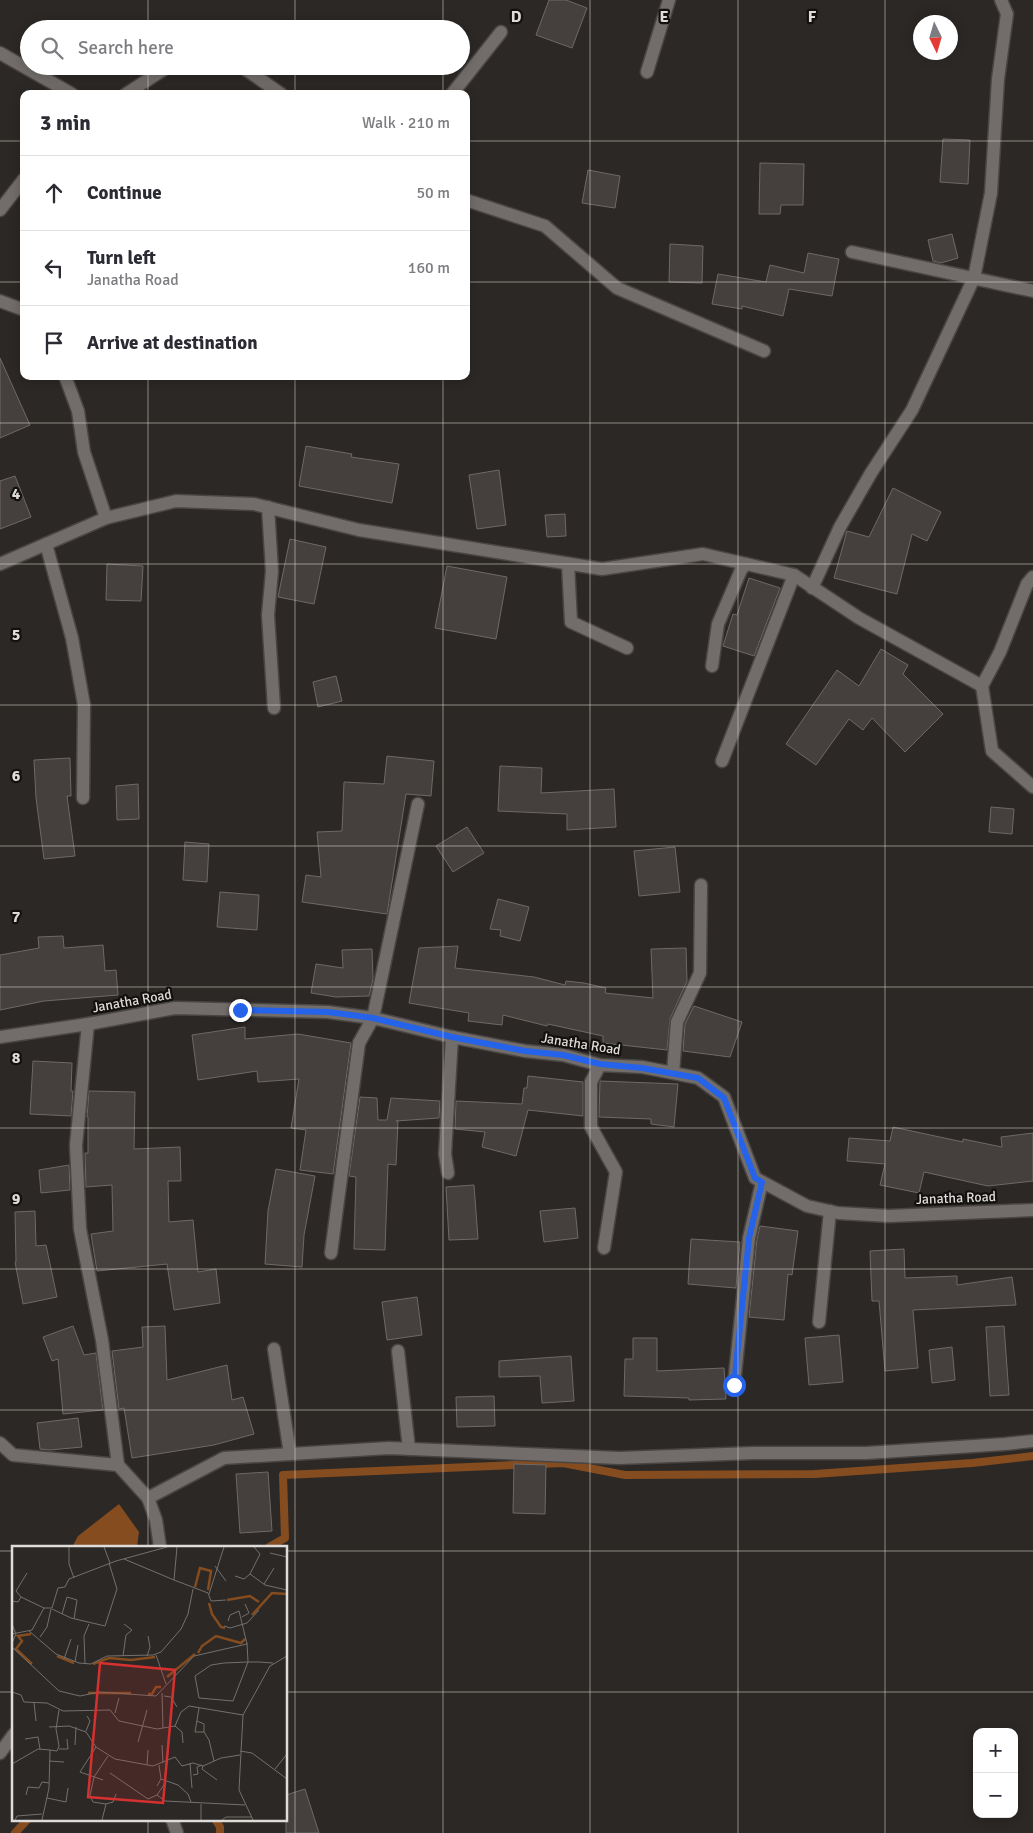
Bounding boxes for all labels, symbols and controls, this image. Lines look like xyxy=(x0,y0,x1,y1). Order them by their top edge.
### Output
text: D xyxy=(511,7,522,27)
text: E xyxy=(659,7,669,27)
text: F xyxy=(808,7,817,27)
north arrow xyxy=(913,15,958,60)
search box xyxy=(20,20,470,75)
icon: search xyxy=(38,34,66,62)
text: Search here xyxy=(78,36,174,60)
text: 3 min xyxy=(40,110,91,136)
text: Walk · 210 m xyxy=(362,113,450,133)
icon: ahead xyxy=(40,179,68,207)
text: Continue xyxy=(87,181,162,205)
text: 50 m xyxy=(416,183,450,203)
text: Turn left xyxy=(87,246,156,270)
icon: left xyxy=(40,254,68,282)
text: 160 m xyxy=(408,258,450,278)
text: Janatha Road xyxy=(87,270,179,290)
icon: arrive xyxy=(40,329,68,357)
text: Arrive at destination xyxy=(87,331,258,355)
text: 4 xyxy=(12,484,21,504)
text: 5 xyxy=(12,625,20,645)
text: 6 xyxy=(12,766,21,786)
text: 7 xyxy=(12,907,21,927)
street label: Janatha Road xyxy=(91,986,173,1016)
route end xyxy=(229,999,252,1022)
street label: Janatha Road xyxy=(540,1029,622,1059)
text: 8 xyxy=(12,1048,21,1068)
street label: Janatha Road xyxy=(916,1188,996,1208)
text: 9 xyxy=(12,1189,21,1209)
route start xyxy=(723,1374,746,1397)
inset map xyxy=(12,1546,288,1820)
map controls xyxy=(973,1728,1018,1818)
button: + xyxy=(973,1728,1018,1773)
button: − xyxy=(973,1773,1018,1818)

